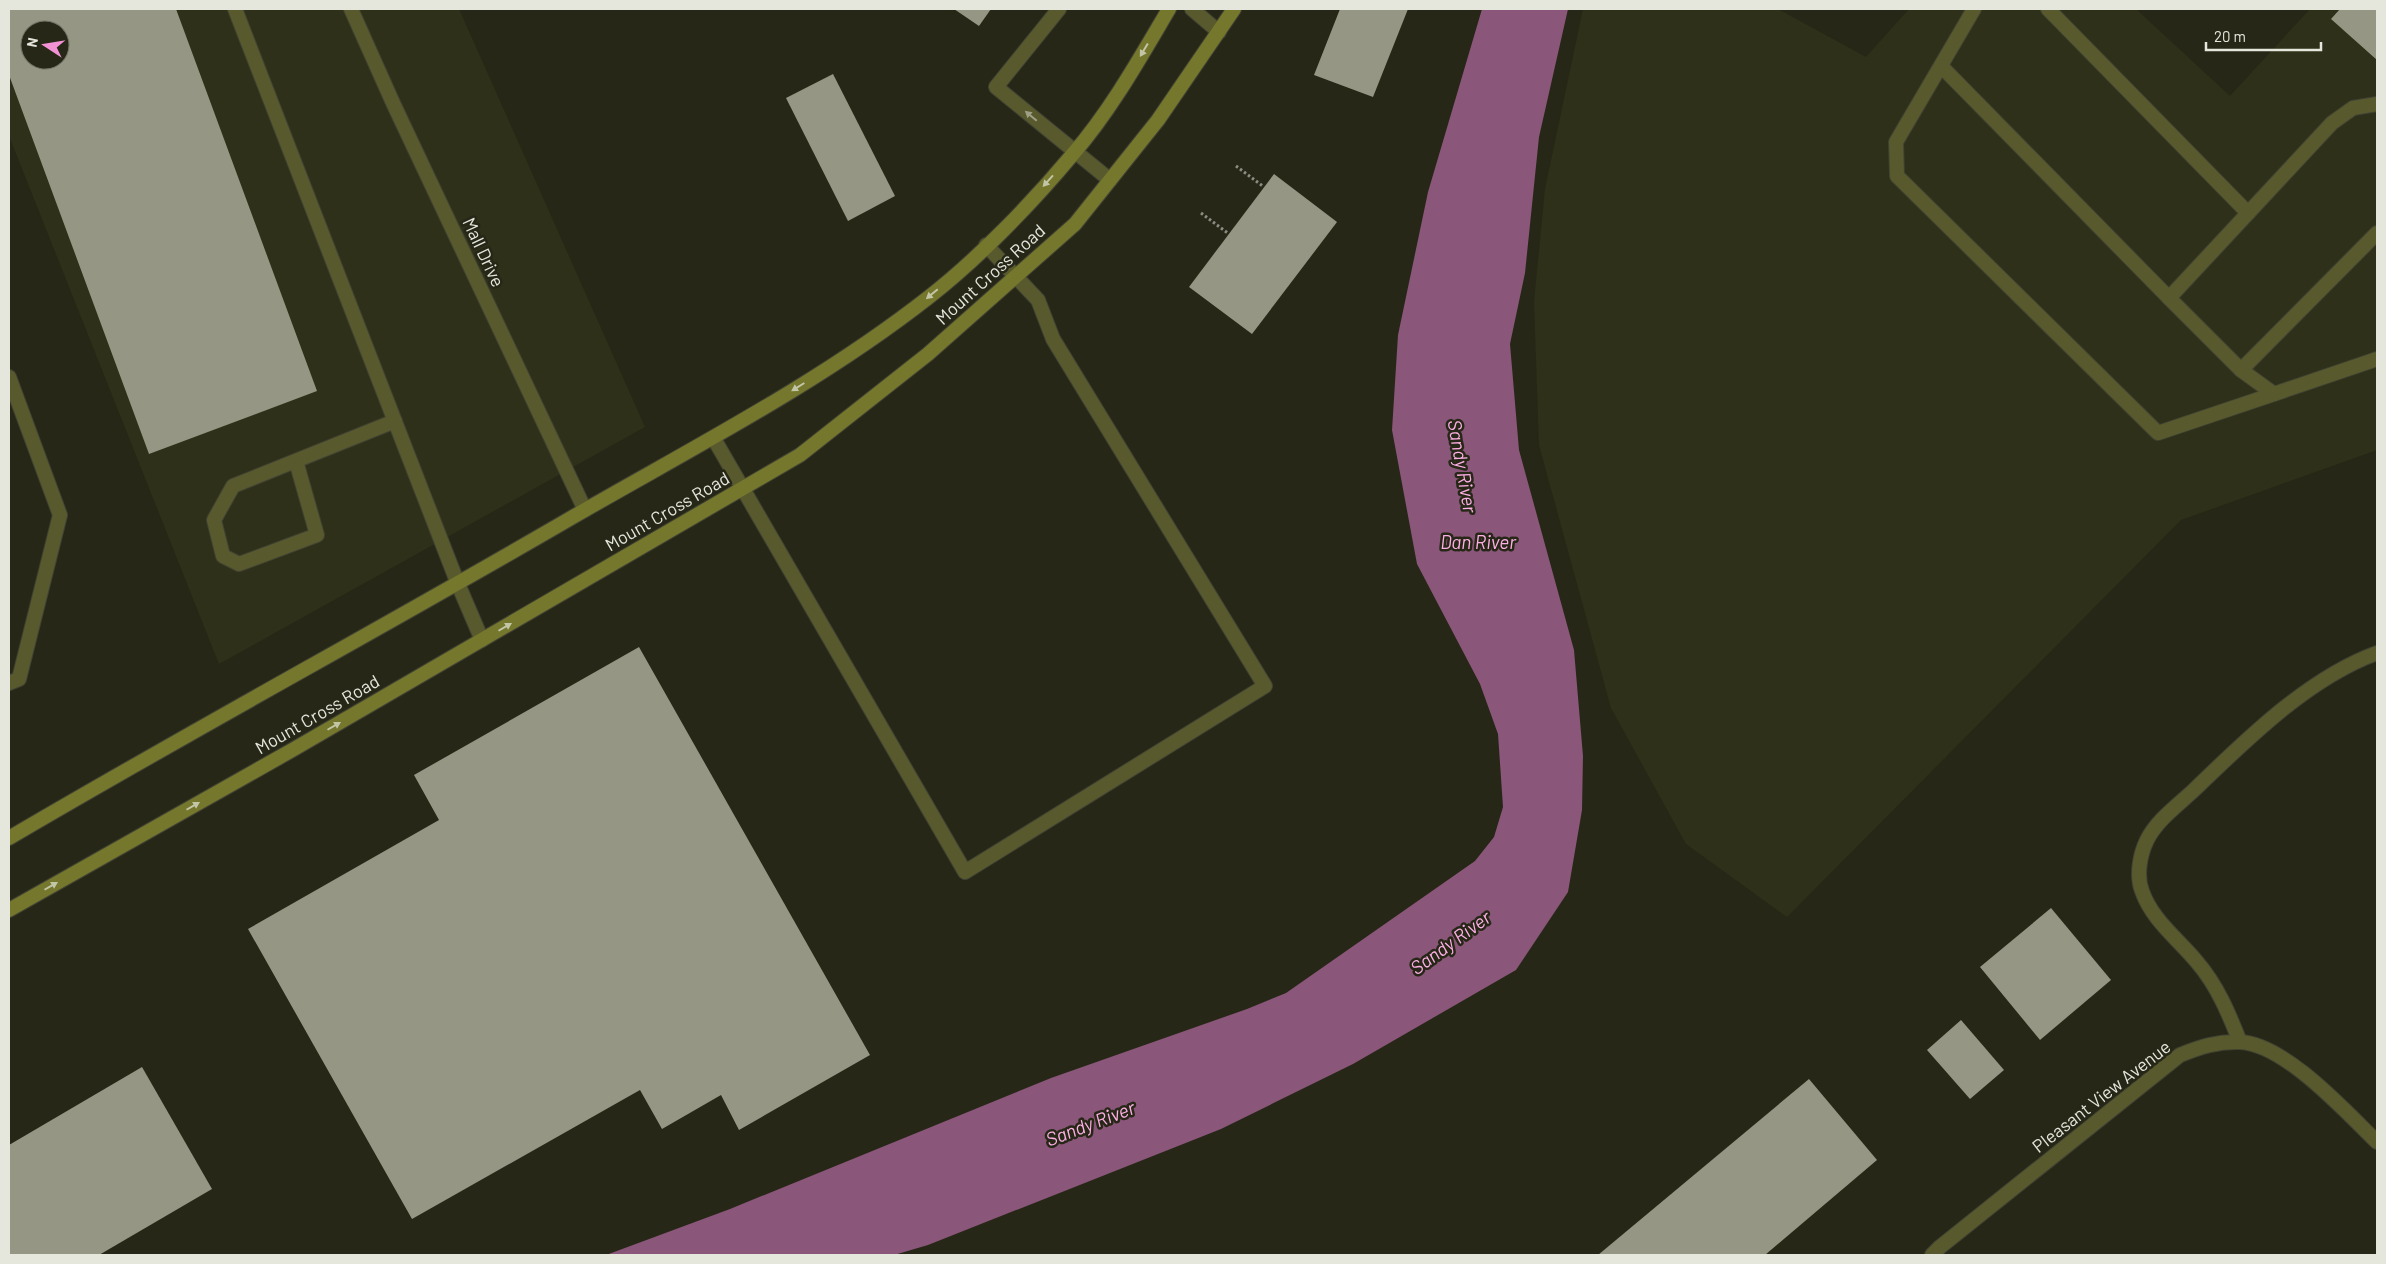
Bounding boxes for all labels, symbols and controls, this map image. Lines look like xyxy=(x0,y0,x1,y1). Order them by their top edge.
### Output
north arrow xyxy=(20,20,70,70)
scale bar xyxy=(2206,20,2321,52)
text: 20 m xyxy=(2214,27,2246,45)
text: N xyxy=(23,36,41,49)
one-way arrow xyxy=(1140,44,1149,57)
one-way arrow xyxy=(1026,110,1038,122)
one-way arrow xyxy=(1042,175,1054,187)
street label: Mall Drive xyxy=(458,214,510,290)
street label: Mount Cross Road xyxy=(931,219,1049,329)
one-way arrow xyxy=(926,289,939,300)
one-way arrow xyxy=(792,382,805,391)
water label: Sandy River xyxy=(1444,418,1483,515)
street label: Mount Cross Road xyxy=(601,467,733,555)
water label: Dan River xyxy=(1440,530,1517,553)
one-way arrow xyxy=(498,622,511,631)
street label: Mount Cross Road xyxy=(251,670,383,758)
one-way arrow xyxy=(327,721,340,730)
one-way arrow xyxy=(186,802,199,811)
one-way arrow xyxy=(45,882,58,891)
water label: Sandy River xyxy=(1405,904,1496,979)
street label: Pleasant View Avenue xyxy=(2027,1035,2175,1157)
water label: Sandy River xyxy=(1042,1095,1139,1151)

